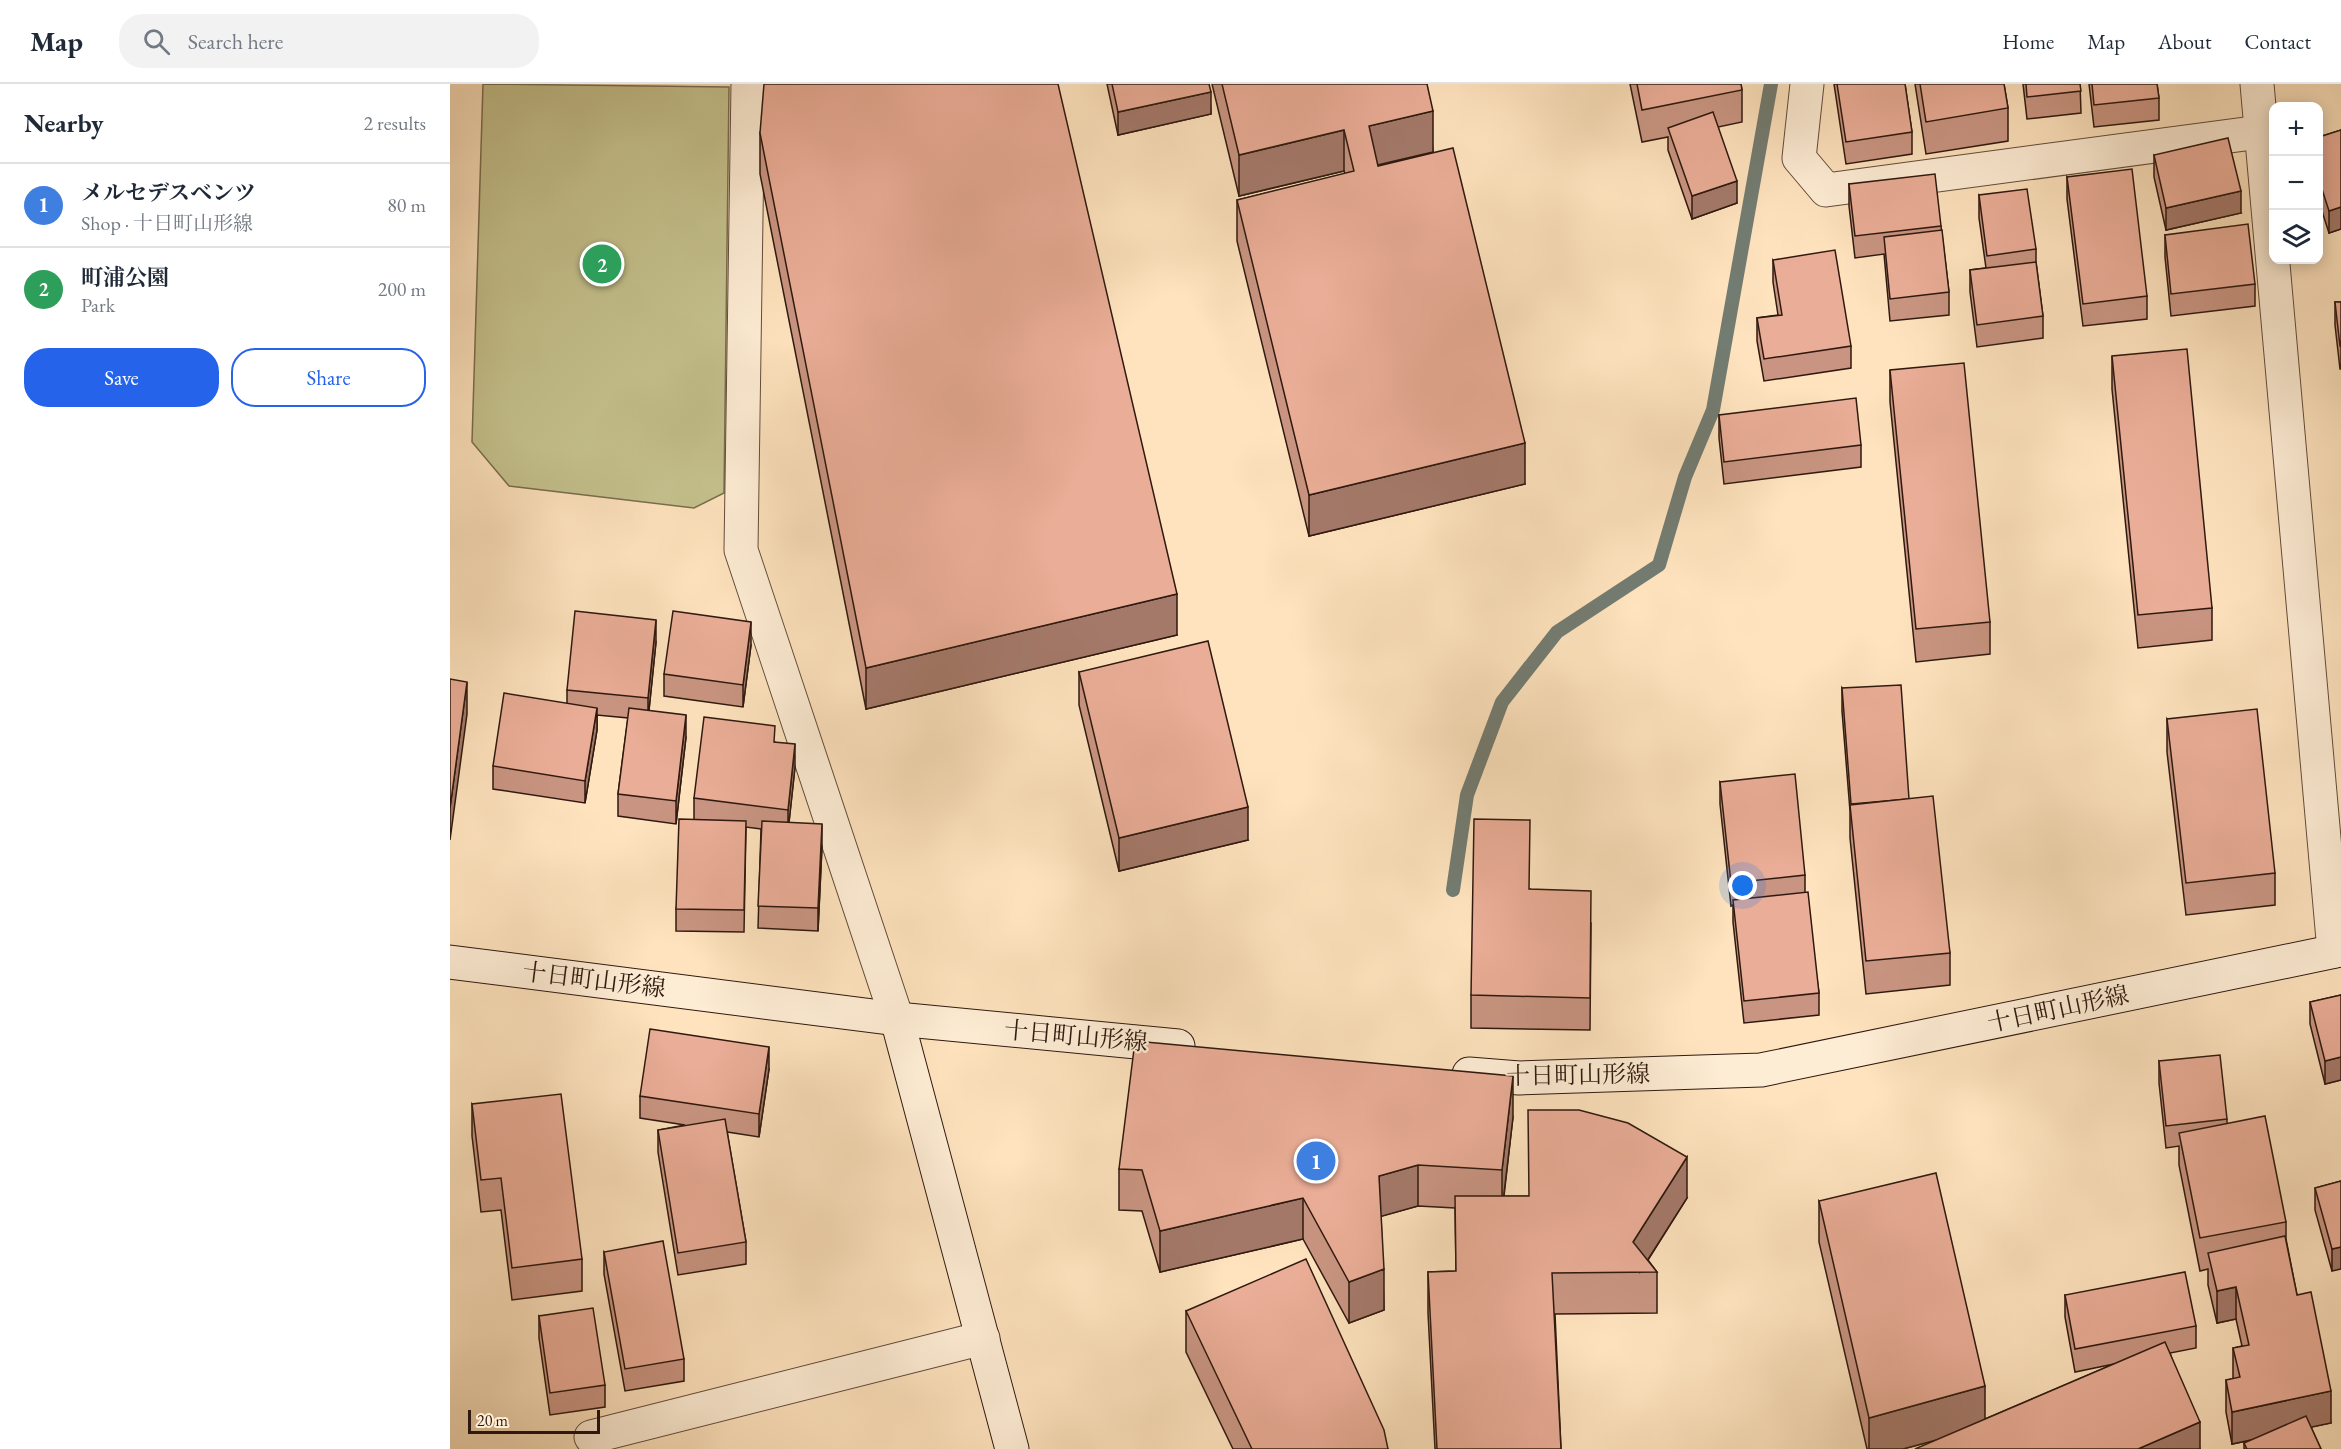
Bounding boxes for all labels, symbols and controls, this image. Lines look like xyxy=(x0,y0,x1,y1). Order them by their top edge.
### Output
search box xyxy=(119,14,539,68)
text: Map xyxy=(30,23,83,59)
icon: search xyxy=(140,25,173,58)
text: Search here xyxy=(188,27,283,56)
text: Home xyxy=(2002,28,2054,55)
text: Map xyxy=(2087,28,2125,55)
text: About xyxy=(2158,28,2211,55)
text: Contact xyxy=(2244,28,2311,55)
map controls xyxy=(2269,102,2323,264)
button: + xyxy=(2269,102,2323,156)
text: Nearby xyxy=(24,106,104,140)
text: 2 results xyxy=(363,110,426,136)
button: − xyxy=(2269,156,2323,210)
text: メルセデスベンツ xyxy=(81,178,256,207)
text: 1 xyxy=(38,192,49,218)
text: 80 m xyxy=(387,192,426,218)
text: Shop · 十日町山形線 xyxy=(81,210,253,236)
button: layers xyxy=(2269,210,2323,264)
pin: 2 xyxy=(582,242,622,286)
text: 町浦公園 xyxy=(81,263,169,292)
text: 2 xyxy=(38,276,49,302)
text: 200 m xyxy=(378,276,426,302)
text: Park xyxy=(81,292,115,318)
button: Save xyxy=(24,348,219,407)
button: Share xyxy=(231,348,426,407)
your location xyxy=(1728,871,1757,900)
street label: 十日町山形線 xyxy=(521,955,667,1004)
street label: 十日町山形線 xyxy=(1984,978,2132,1039)
street label: 十日町山形線 xyxy=(1003,1014,1149,1057)
street label: 十日町山形線 xyxy=(1506,1058,1650,1091)
pin: 1 xyxy=(1296,1138,1336,1184)
scale bar xyxy=(468,1407,600,1434)
text: 20 m xyxy=(477,1410,508,1431)

